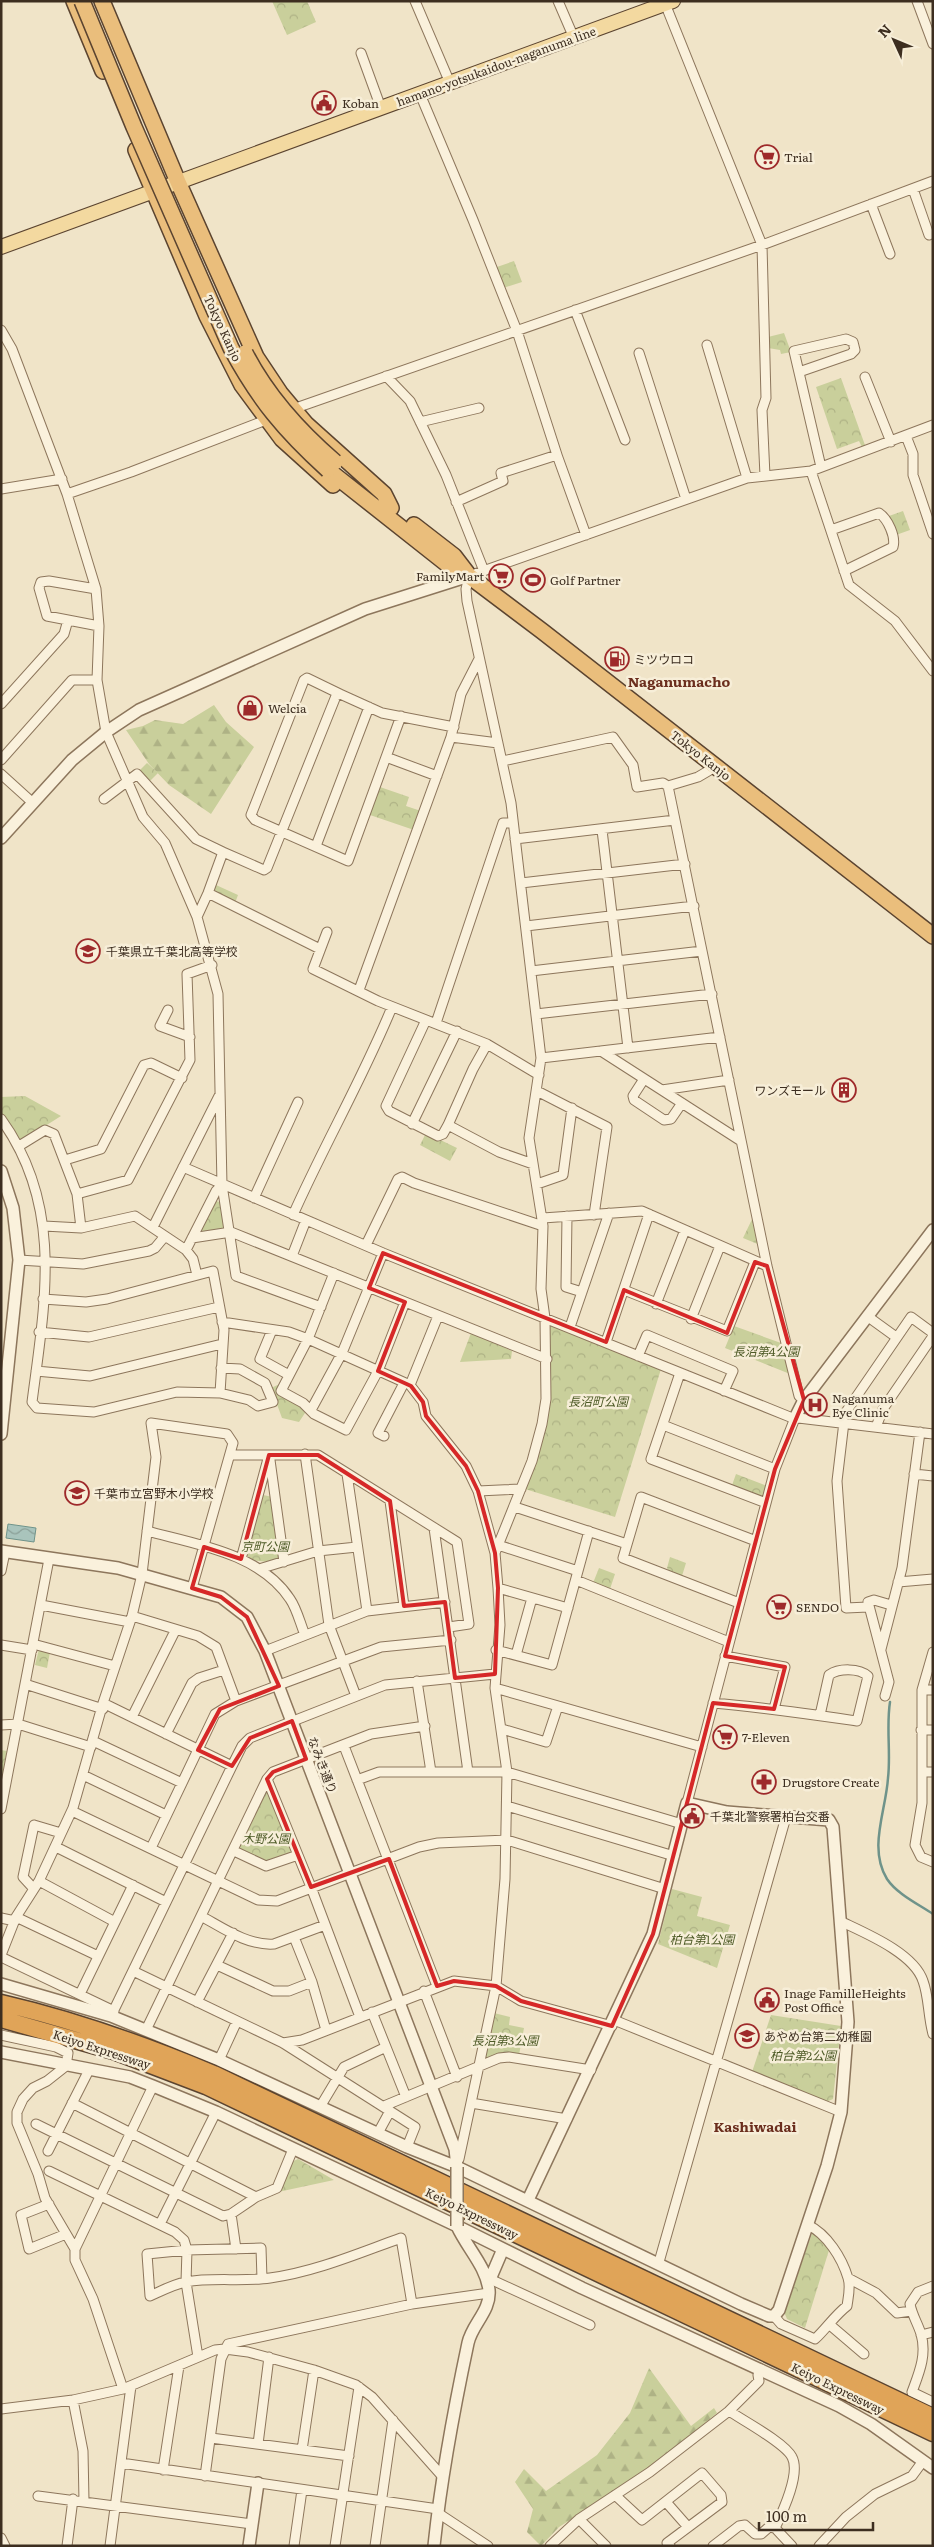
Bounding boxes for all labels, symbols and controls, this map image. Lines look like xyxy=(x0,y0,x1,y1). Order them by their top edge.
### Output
north arrow xyxy=(869,15,919,65)
text: N xyxy=(873,19,895,41)
street label: hamano-yotsukaidou-naganuma line xyxy=(394,21,598,111)
public building icon: Koban xyxy=(311,90,337,116)
place label: Koban xyxy=(342,94,379,112)
supermarket icon: Trial xyxy=(754,144,780,170)
place label: Trial xyxy=(784,148,813,166)
street label: Tokyo Kanjo xyxy=(200,292,246,364)
supermarket icon: FamilyMart xyxy=(488,563,514,589)
place label: FamilyMart xyxy=(416,567,484,585)
sports icon: Golf Partner xyxy=(520,567,546,593)
place label: Golf Partner xyxy=(550,571,621,589)
fuel station icon: ミツウロコ xyxy=(604,646,630,672)
place label: ミツウロコ xyxy=(634,650,694,668)
district label: Naganumacho xyxy=(628,671,730,691)
shop icon: Welcia xyxy=(237,695,263,721)
place label: Welcia xyxy=(268,699,307,717)
street label: Tokyo Kanjo xyxy=(667,726,735,784)
school or university icon: 千葉県立千葉北高等学校 xyxy=(75,938,101,964)
place label: 千葉県立千葉北高等学校 xyxy=(106,942,238,960)
building icon: ワンズモール xyxy=(831,1077,857,1103)
place label: ワンズモール xyxy=(754,1081,826,1099)
park label: 長沼第4公園 xyxy=(733,1342,801,1360)
place label: Naganuma Eye Clinic xyxy=(832,1389,895,1421)
park label: 長沼町公園 xyxy=(568,1392,630,1410)
hospital icon: Naganuma Eye Clinic xyxy=(802,1392,828,1418)
school or university icon: 千葉市立宮野木小学校 xyxy=(64,1480,90,1506)
place label: 千葉市立宮野木小学校 xyxy=(94,1484,214,1502)
park label: 京町公園 xyxy=(241,1537,291,1555)
supermarket icon: SENDO xyxy=(766,1594,792,1620)
place label: SENDO xyxy=(796,1598,839,1616)
supermarket icon: 7-Eleven xyxy=(712,1724,738,1750)
place label: 7-Eleven xyxy=(742,1728,790,1746)
street label: なみき通り xyxy=(304,1734,342,1796)
pharmacy icon: Drugstore Create xyxy=(751,1769,777,1795)
place label: Drugstore Create xyxy=(782,1773,879,1791)
public building icon: 千葉北警察署柏台交番 xyxy=(679,1803,705,1829)
place label: 千葉北警察署柏台交番 xyxy=(710,1807,830,1825)
park label: 木野公園 xyxy=(242,1829,292,1847)
park label: 柏台第1公園 xyxy=(670,1930,736,1948)
place label: Inage FamilleHeights Post Office xyxy=(784,1984,906,2016)
public building icon: Inage FamilleHeights Post Office xyxy=(754,1987,780,2013)
school or university icon: あやめ台第二幼稚園 xyxy=(734,2023,760,2049)
street label: Keiyo Expressway xyxy=(51,2025,153,2073)
place label: あやめ台第二幼稚園 xyxy=(764,2027,872,2045)
park label: 長沼第3公園 xyxy=(472,2031,540,2049)
park label: 柏台第2公園 xyxy=(770,2046,838,2064)
district label: Kashiwadai xyxy=(713,2116,797,2136)
street label: Keiyo Expressway xyxy=(422,2183,522,2243)
street label: Keiyo Expressway xyxy=(788,2358,888,2418)
scale bar xyxy=(759,2500,873,2532)
text: 100 m xyxy=(766,2504,807,2527)

